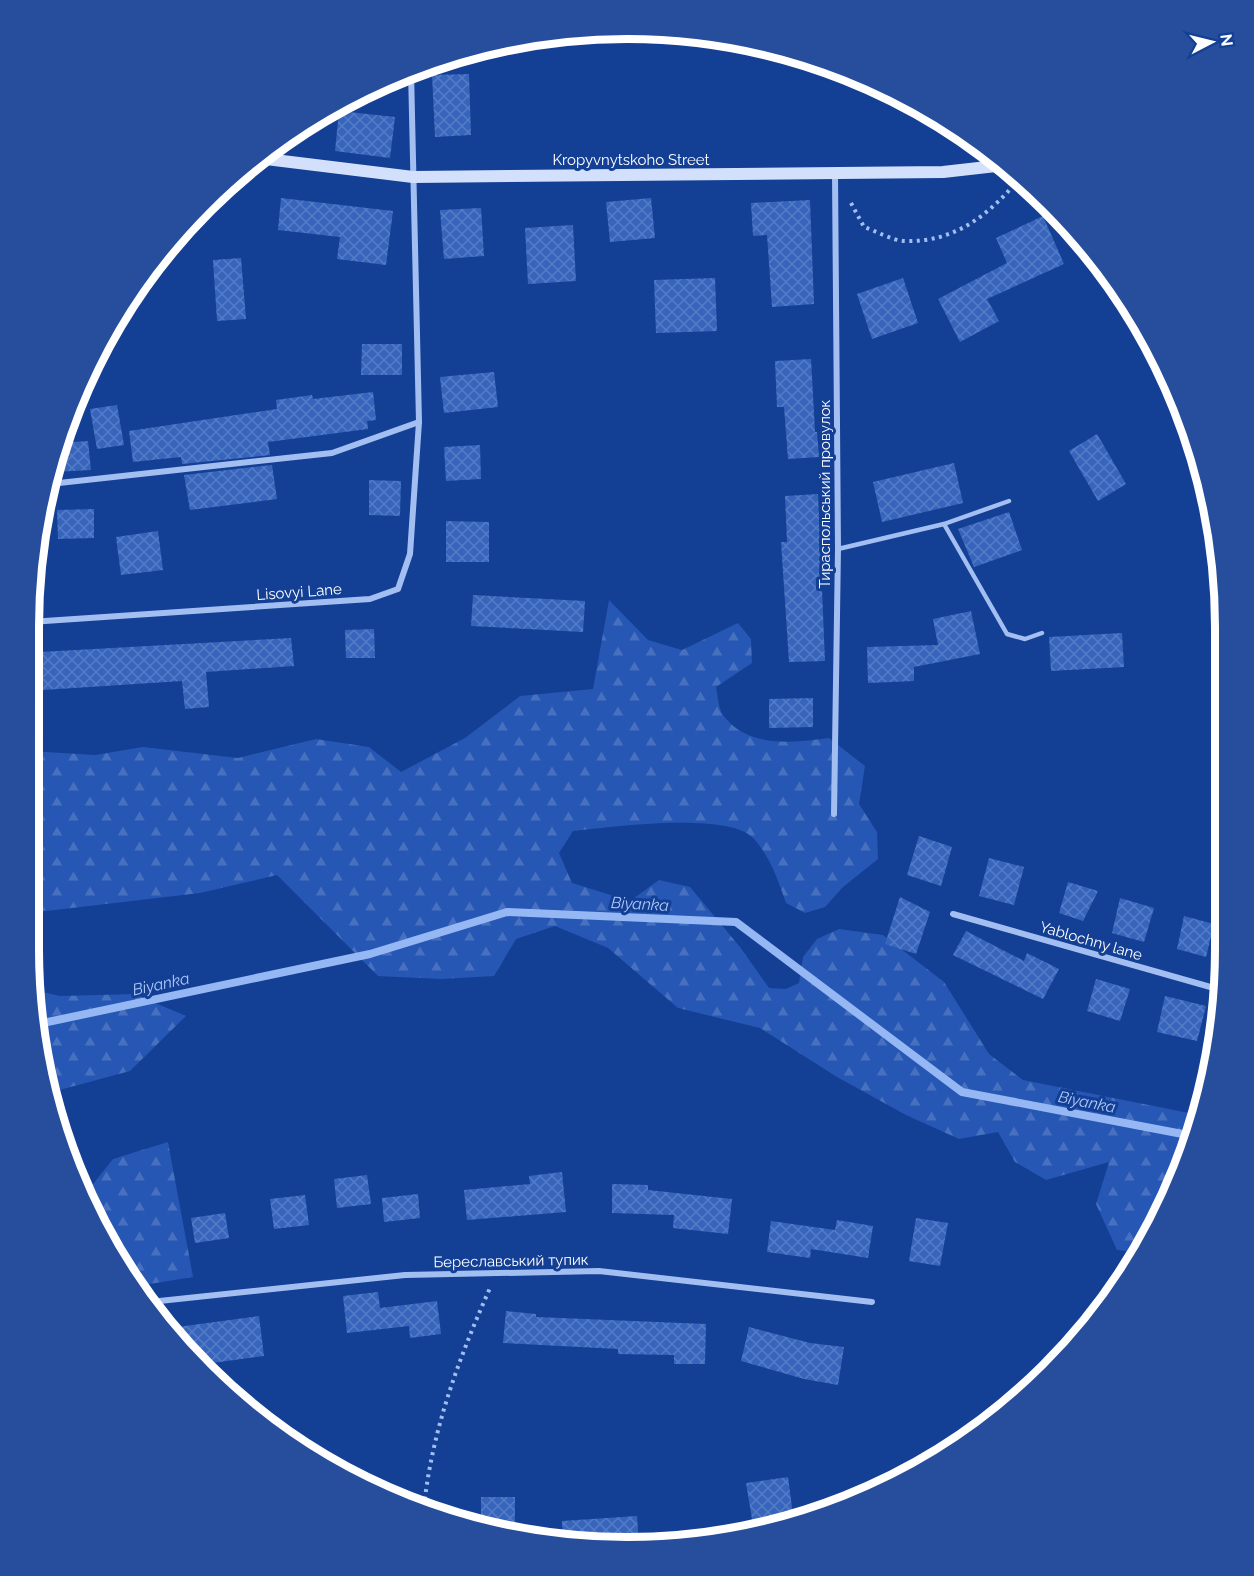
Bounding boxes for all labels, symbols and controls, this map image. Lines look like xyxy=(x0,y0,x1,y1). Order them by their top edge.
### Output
north arrow xyxy=(1182,12,1242,72)
text: N xyxy=(1216,33,1237,47)
street label: Kropyvnytskoho Street xyxy=(552,151,710,169)
street label: Тираспольський провулок xyxy=(816,399,834,588)
street label: Lisovyi Lane xyxy=(256,580,343,604)
water label: Biyanka xyxy=(611,893,670,915)
street label: Yablochny lane xyxy=(1038,918,1144,964)
water label: Biyanka xyxy=(131,969,192,999)
water label: Biyanka xyxy=(1057,1087,1118,1117)
street label: Береславський тупик xyxy=(433,1251,589,1271)

